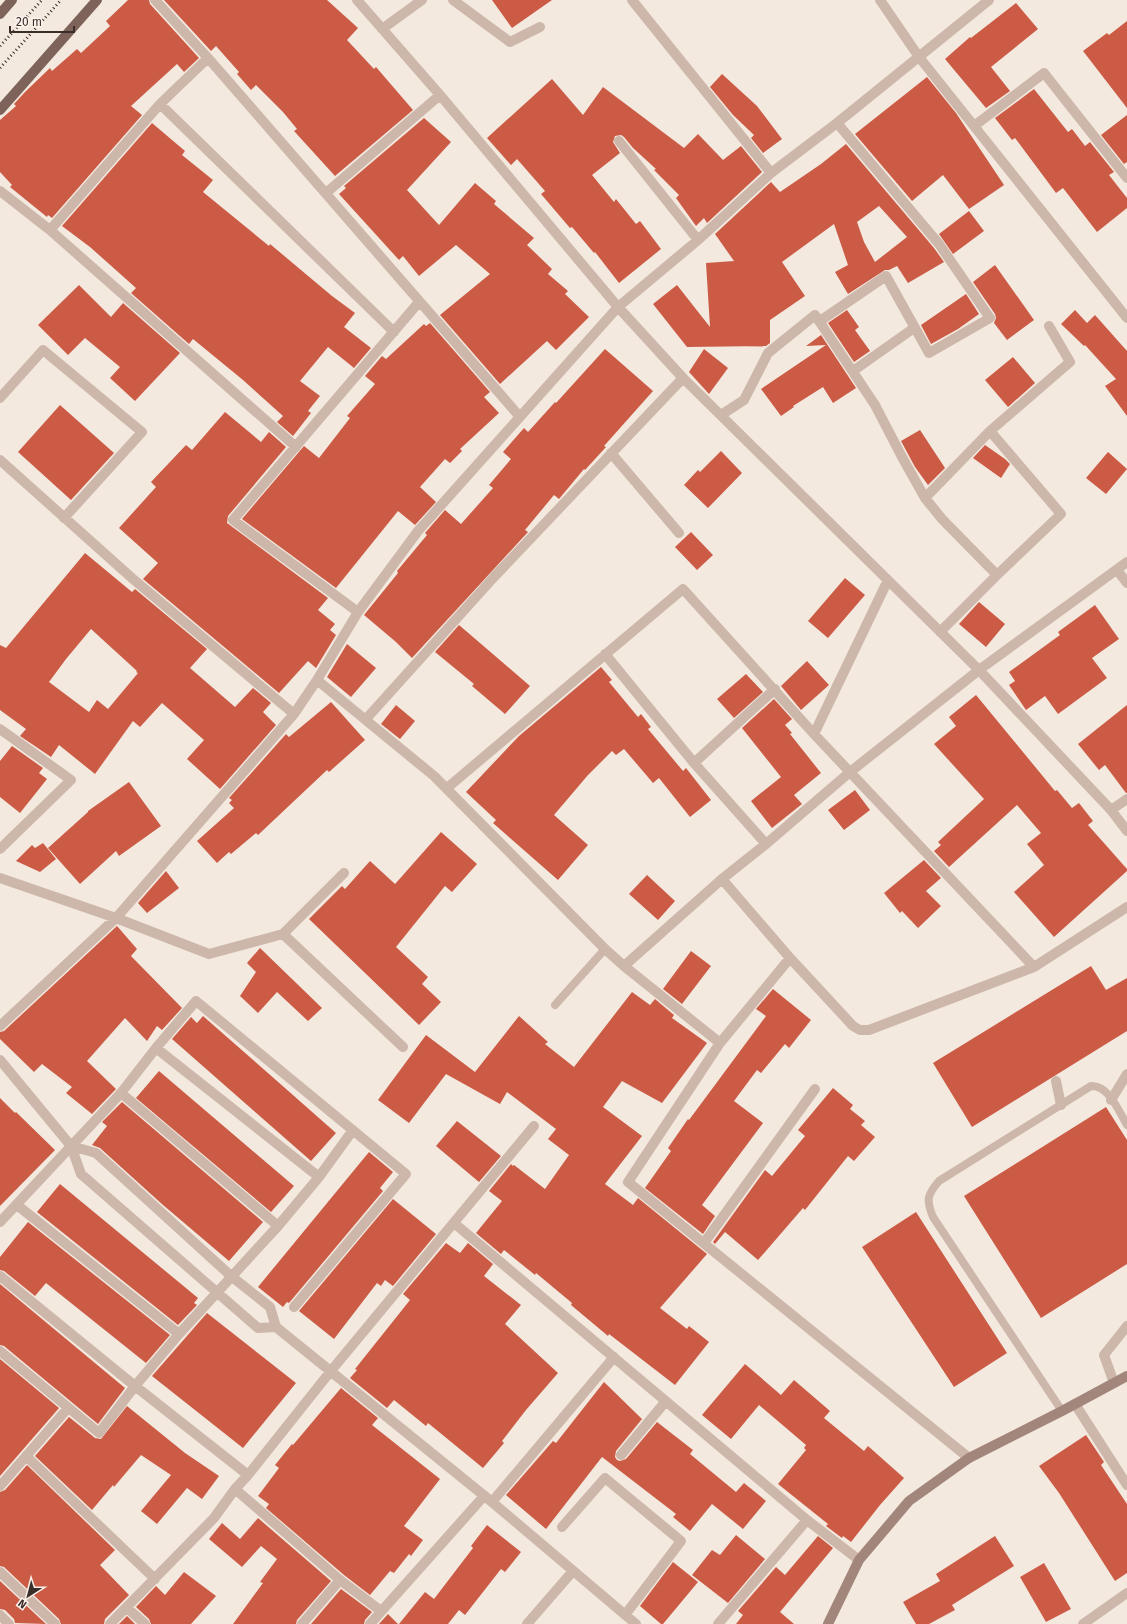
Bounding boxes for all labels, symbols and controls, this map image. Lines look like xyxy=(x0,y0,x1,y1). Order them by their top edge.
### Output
scale bar xyxy=(10,8,74,34)
text: 20 m xyxy=(16,15,42,29)
north arrow xyxy=(8,1576,48,1616)
text: N xyxy=(16,1596,29,1611)

